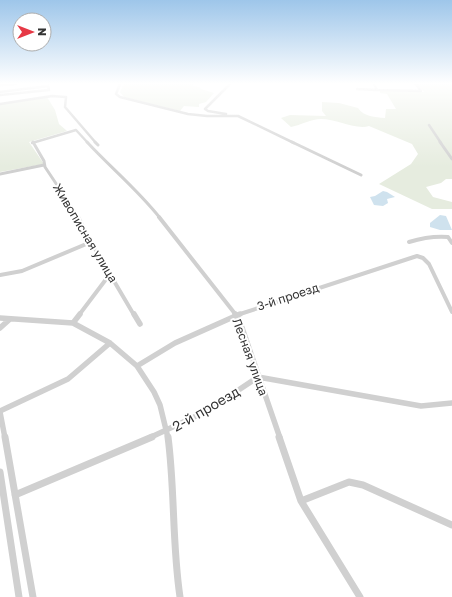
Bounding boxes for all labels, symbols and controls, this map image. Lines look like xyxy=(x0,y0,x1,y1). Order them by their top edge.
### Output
north arrow xyxy=(12,12,52,52)
text: N xyxy=(36,28,49,36)
street label: Живописная улица xyxy=(50,180,121,285)
street label: 3-й проезд xyxy=(255,279,321,314)
street label: Лесная улица xyxy=(230,316,271,398)
street label: 2-й проезд xyxy=(169,382,243,435)

